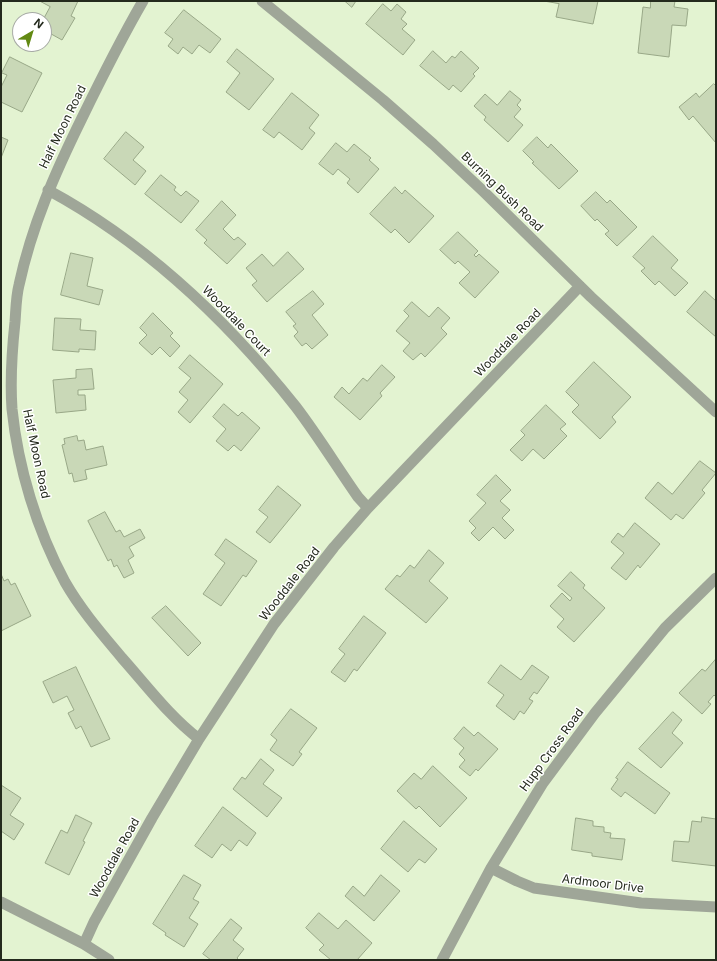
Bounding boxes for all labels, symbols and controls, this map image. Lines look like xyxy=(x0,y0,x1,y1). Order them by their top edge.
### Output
north arrow xyxy=(12,12,52,52)
text: N xyxy=(31,15,46,31)
street label: Half Moon Road xyxy=(37,83,89,171)
street label: Burning Bush Road xyxy=(458,149,546,235)
street label: Wooddale Court xyxy=(199,283,273,359)
street label: Wooddale Road xyxy=(472,306,544,380)
street label: Half Moon Road xyxy=(19,408,53,500)
street label: Wooddale Road xyxy=(257,544,323,624)
street label: Hupp Cross Road xyxy=(517,706,587,794)
street label: Wooddale Road xyxy=(87,815,143,901)
street label: Ardmoor Drive xyxy=(561,872,645,896)

